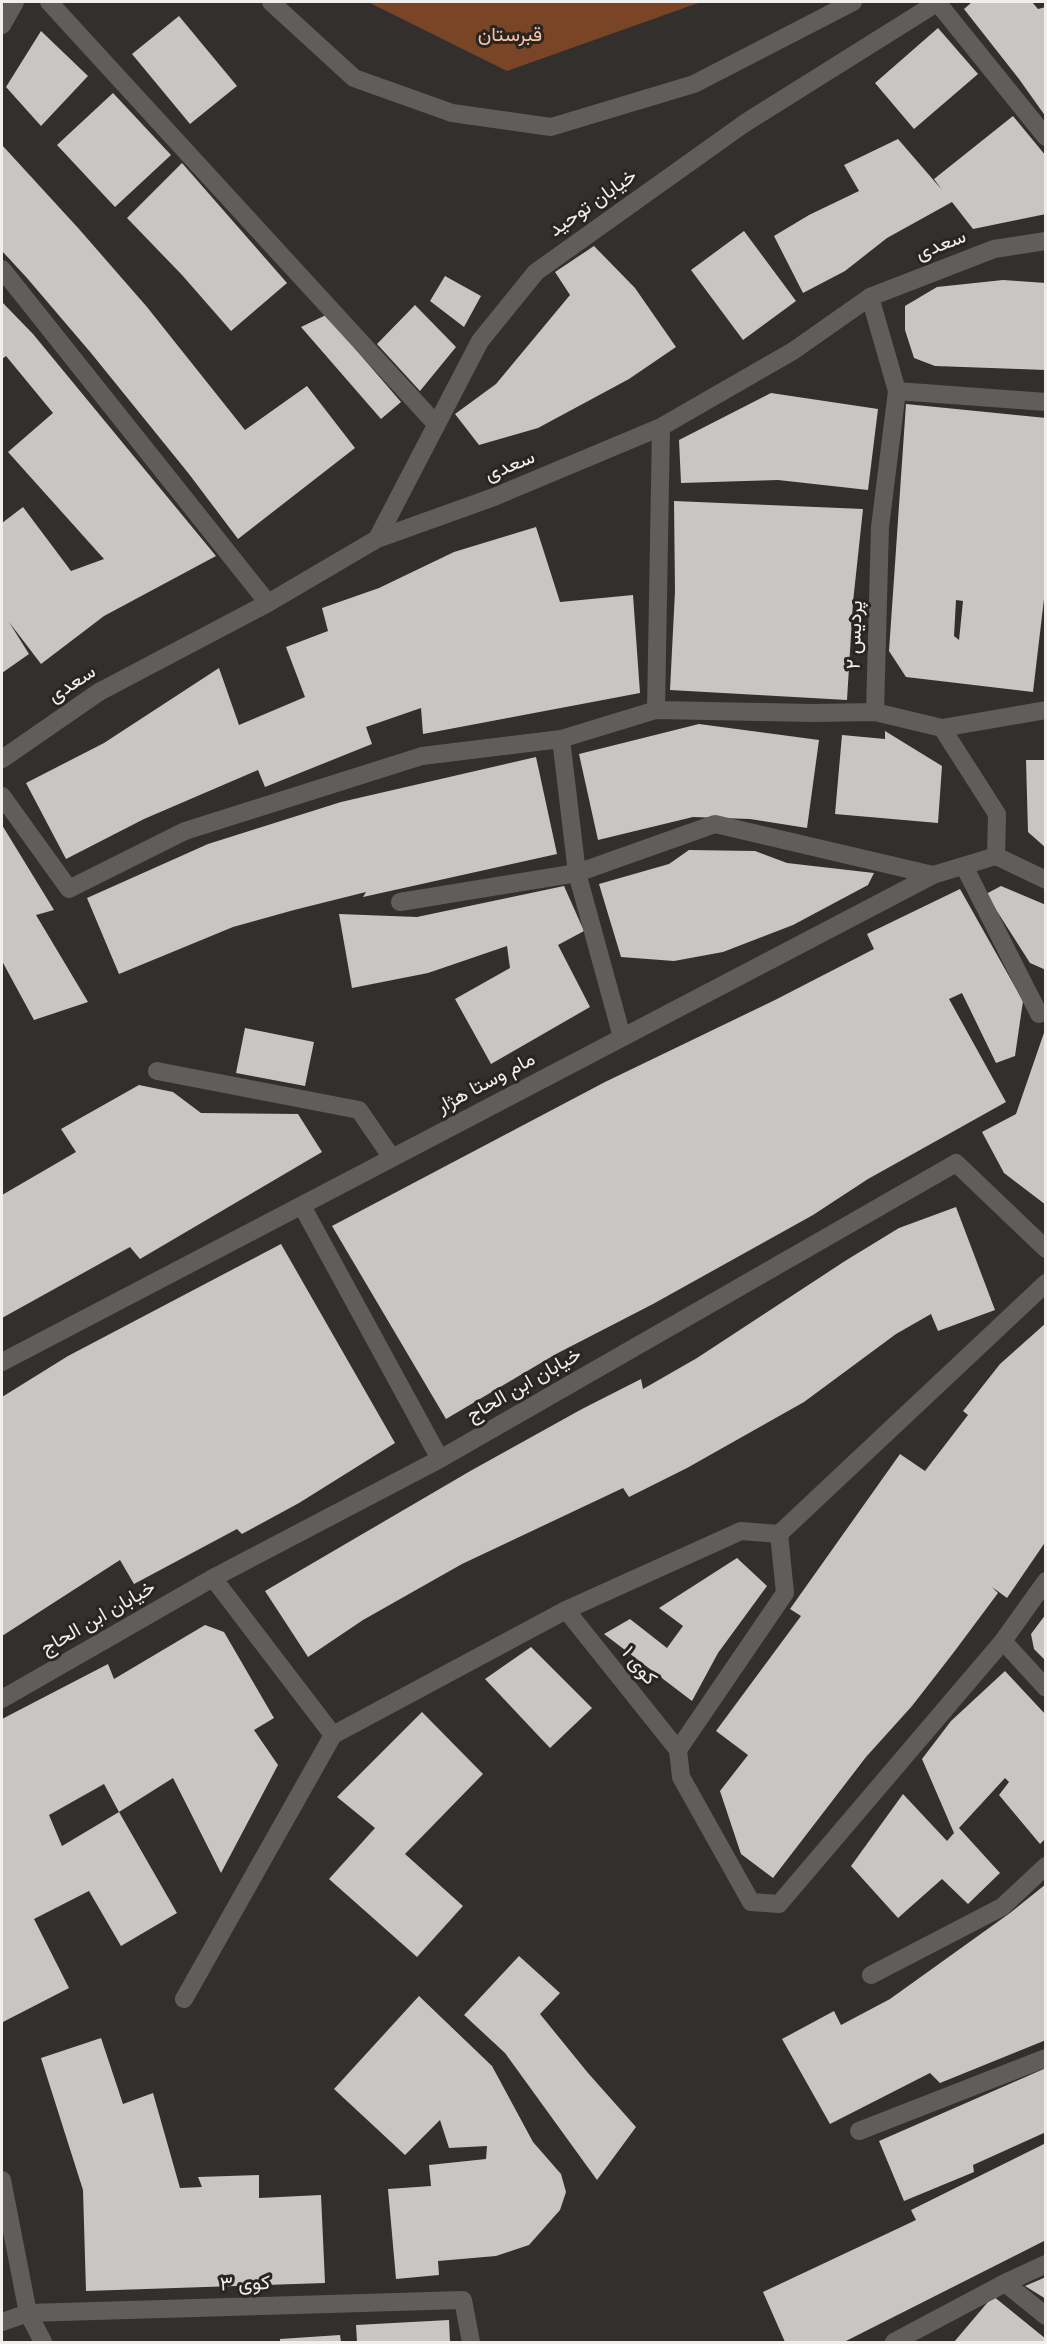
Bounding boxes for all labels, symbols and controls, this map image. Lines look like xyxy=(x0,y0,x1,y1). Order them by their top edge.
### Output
park label: قبرستان xyxy=(478,23,542,47)
street label: خیابان توحید xyxy=(544,164,642,242)
street label: سعدی xyxy=(912,224,970,266)
street label: سعدی xyxy=(481,445,539,487)
street label: پردیس ۲ xyxy=(842,600,868,670)
street label: سعدی xyxy=(44,660,100,708)
street label: مام وستا هژار xyxy=(433,1047,539,1119)
street label: خیابان ابن الحاج xyxy=(462,1342,586,1428)
street label: خیابان ابن الحاج xyxy=(36,1575,160,1661)
street label: کوی ۱ xyxy=(616,1642,662,1690)
street label: کوی ۳ xyxy=(219,2271,271,2297)

